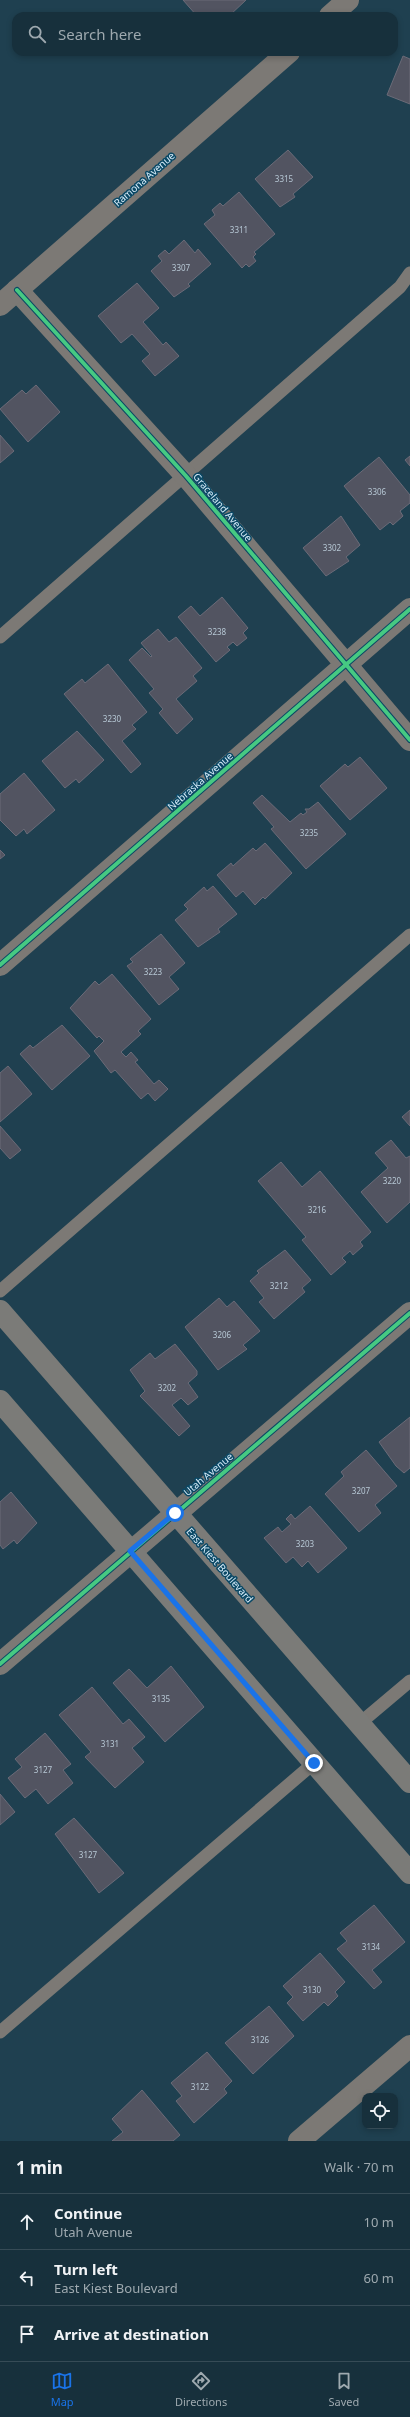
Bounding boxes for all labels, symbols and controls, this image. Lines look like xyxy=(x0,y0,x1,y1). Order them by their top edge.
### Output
search box xyxy=(12,12,398,56)
icon: search xyxy=(26,23,48,45)
text: Search here xyxy=(58,24,141,44)
street label: Ramona Avenue xyxy=(110,148,178,209)
house number: 3315 xyxy=(275,173,294,184)
house number: 3311 xyxy=(230,224,248,235)
house number: 3307 xyxy=(172,262,191,273)
street label: Graceland Avenue xyxy=(190,470,256,545)
house number: 3306 xyxy=(368,486,387,497)
house number: 3302 xyxy=(323,542,342,553)
house number: 3238 xyxy=(208,626,227,637)
house number: 3230 xyxy=(103,713,122,724)
street label: Nebraska Avenue xyxy=(164,748,236,813)
house number: 3235 xyxy=(300,827,319,838)
house number: 3223 xyxy=(144,966,163,977)
house number: 3220 xyxy=(383,1175,402,1186)
house number: 3216 xyxy=(308,1204,327,1215)
house number: 3212 xyxy=(270,1280,289,1291)
house number: 3206 xyxy=(213,1329,232,1340)
house number: 3202 xyxy=(158,1382,177,1393)
street label: Utah Avenue xyxy=(180,1449,236,1499)
house number: 3207 xyxy=(352,1485,371,1496)
route start xyxy=(166,1504,184,1522)
street label: East Kiest Boulevard xyxy=(184,1525,256,1605)
house number: 3203 xyxy=(296,1538,315,1549)
house number: 3135 xyxy=(152,1693,171,1704)
house number: 3131 xyxy=(101,1738,119,1749)
route end xyxy=(305,1754,323,1772)
house number: 3127 xyxy=(34,1764,53,1775)
house number: 3127 xyxy=(79,1849,98,1860)
house number: 3134 xyxy=(362,1941,381,1952)
house number: 3130 xyxy=(303,1984,322,1995)
house number: 3126 xyxy=(251,2034,270,2045)
house number: 3122 xyxy=(191,2081,210,2092)
map controls xyxy=(362,2093,398,2129)
button: locate xyxy=(362,2093,398,2129)
text: 1 min xyxy=(16,2156,63,2179)
text: Walk · 70 m xyxy=(324,2158,394,2176)
text: Continue xyxy=(54,2203,122,2223)
icon: ahead xyxy=(16,2211,38,2233)
text: 10 m xyxy=(364,2213,394,2231)
text: Utah Avenue xyxy=(54,2223,133,2241)
text: Turn left xyxy=(54,2259,118,2279)
icon: left xyxy=(16,2267,38,2289)
text: 60 m xyxy=(364,2269,394,2287)
text: East Kiest Boulevard xyxy=(54,2279,178,2297)
icon: arrive xyxy=(16,2323,38,2345)
text: Arrive at destination xyxy=(54,2324,209,2344)
tab: Map xyxy=(51,2370,74,2409)
tab: Directions xyxy=(175,2370,227,2409)
tab: Saved xyxy=(329,2370,359,2409)

